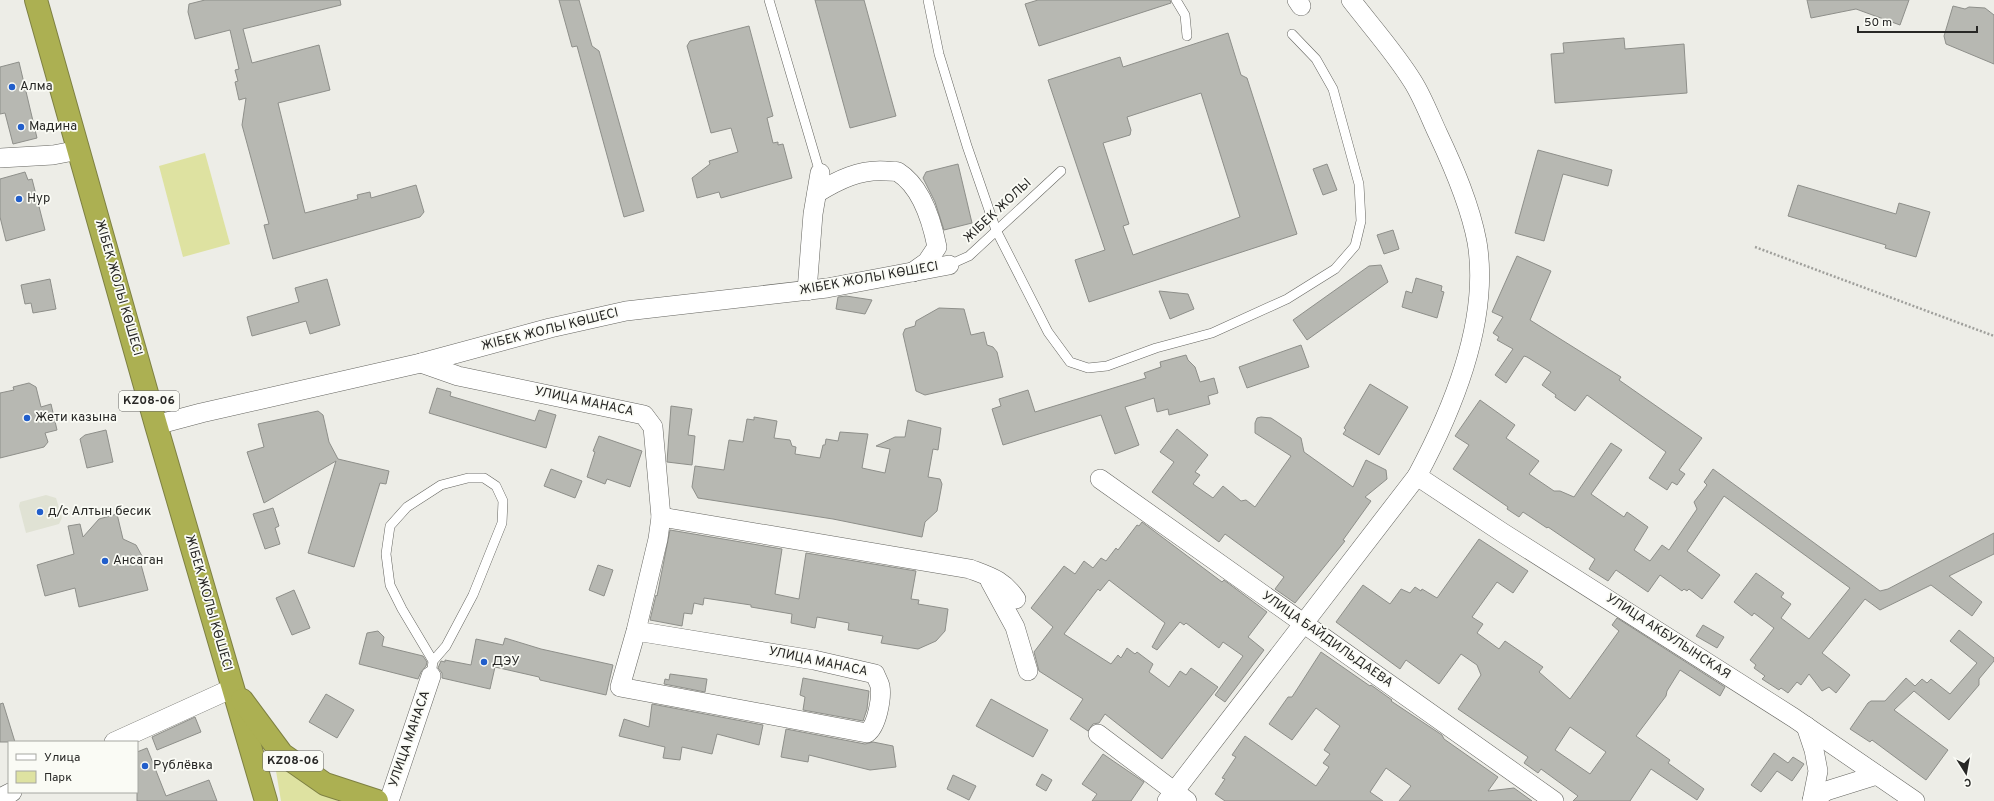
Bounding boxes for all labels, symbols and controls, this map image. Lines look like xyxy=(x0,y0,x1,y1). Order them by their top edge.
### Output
scale bar xyxy=(1858,8,1977,34)
text: 50 m xyxy=(1864,15,1892,31)
place label: Алма xyxy=(20,79,53,95)
marker: Алма xyxy=(7,82,17,92)
place label: Мадина xyxy=(29,119,77,135)
marker: Мадина xyxy=(16,122,26,132)
street label: ЖІБЕК ЖОЛЫ xyxy=(961,175,1035,247)
place label: Нур xyxy=(27,191,50,207)
marker: Нур xyxy=(14,194,24,204)
street label: ЖІБЕК ЖОЛЫ КӨШЕСІ xyxy=(91,218,145,358)
street label: ЖІБЕК ЖОЛЫ КӨШЕСІ xyxy=(798,259,940,299)
street label: ЖІБЕК ЖОЛЫ КӨШЕСІ xyxy=(480,305,620,355)
street label: УЛИЦА МАНАСА xyxy=(533,384,635,420)
road number: KZ08-06 xyxy=(119,391,179,411)
place label: Жети казына xyxy=(35,410,117,426)
marker: Жети казына xyxy=(22,413,32,423)
place label: д/с Алтын бесик xyxy=(48,504,151,520)
marker: д/с Алтын бесик xyxy=(35,507,45,517)
street label: ЖІБЕК ЖОЛЫ КӨШЕСІ xyxy=(181,533,235,673)
place label: Ансаган xyxy=(113,553,163,569)
marker: Ансаган xyxy=(100,556,110,566)
street label: УЛИЦА БАЙДИЛЬДАЕВА xyxy=(1258,587,1397,692)
street label: УЛИЦА АКБУЛЫНСКАЯ xyxy=(1603,591,1733,683)
street label: УЛИЦА МАНАСА xyxy=(767,644,869,680)
place label: ДЭУ xyxy=(492,654,520,670)
marker: ДЭУ xyxy=(479,657,489,667)
street label: УЛИЦА МАНАСА xyxy=(386,688,434,789)
legend xyxy=(8,741,138,793)
text: Улица xyxy=(44,750,80,766)
road number: KZ08-06 xyxy=(263,751,323,771)
north arrow xyxy=(1946,753,1986,793)
place label: Рублёвка xyxy=(153,758,213,774)
marker: Рублёвка xyxy=(140,761,150,771)
text: Парк xyxy=(44,770,72,786)
text: С xyxy=(1963,774,1973,789)

